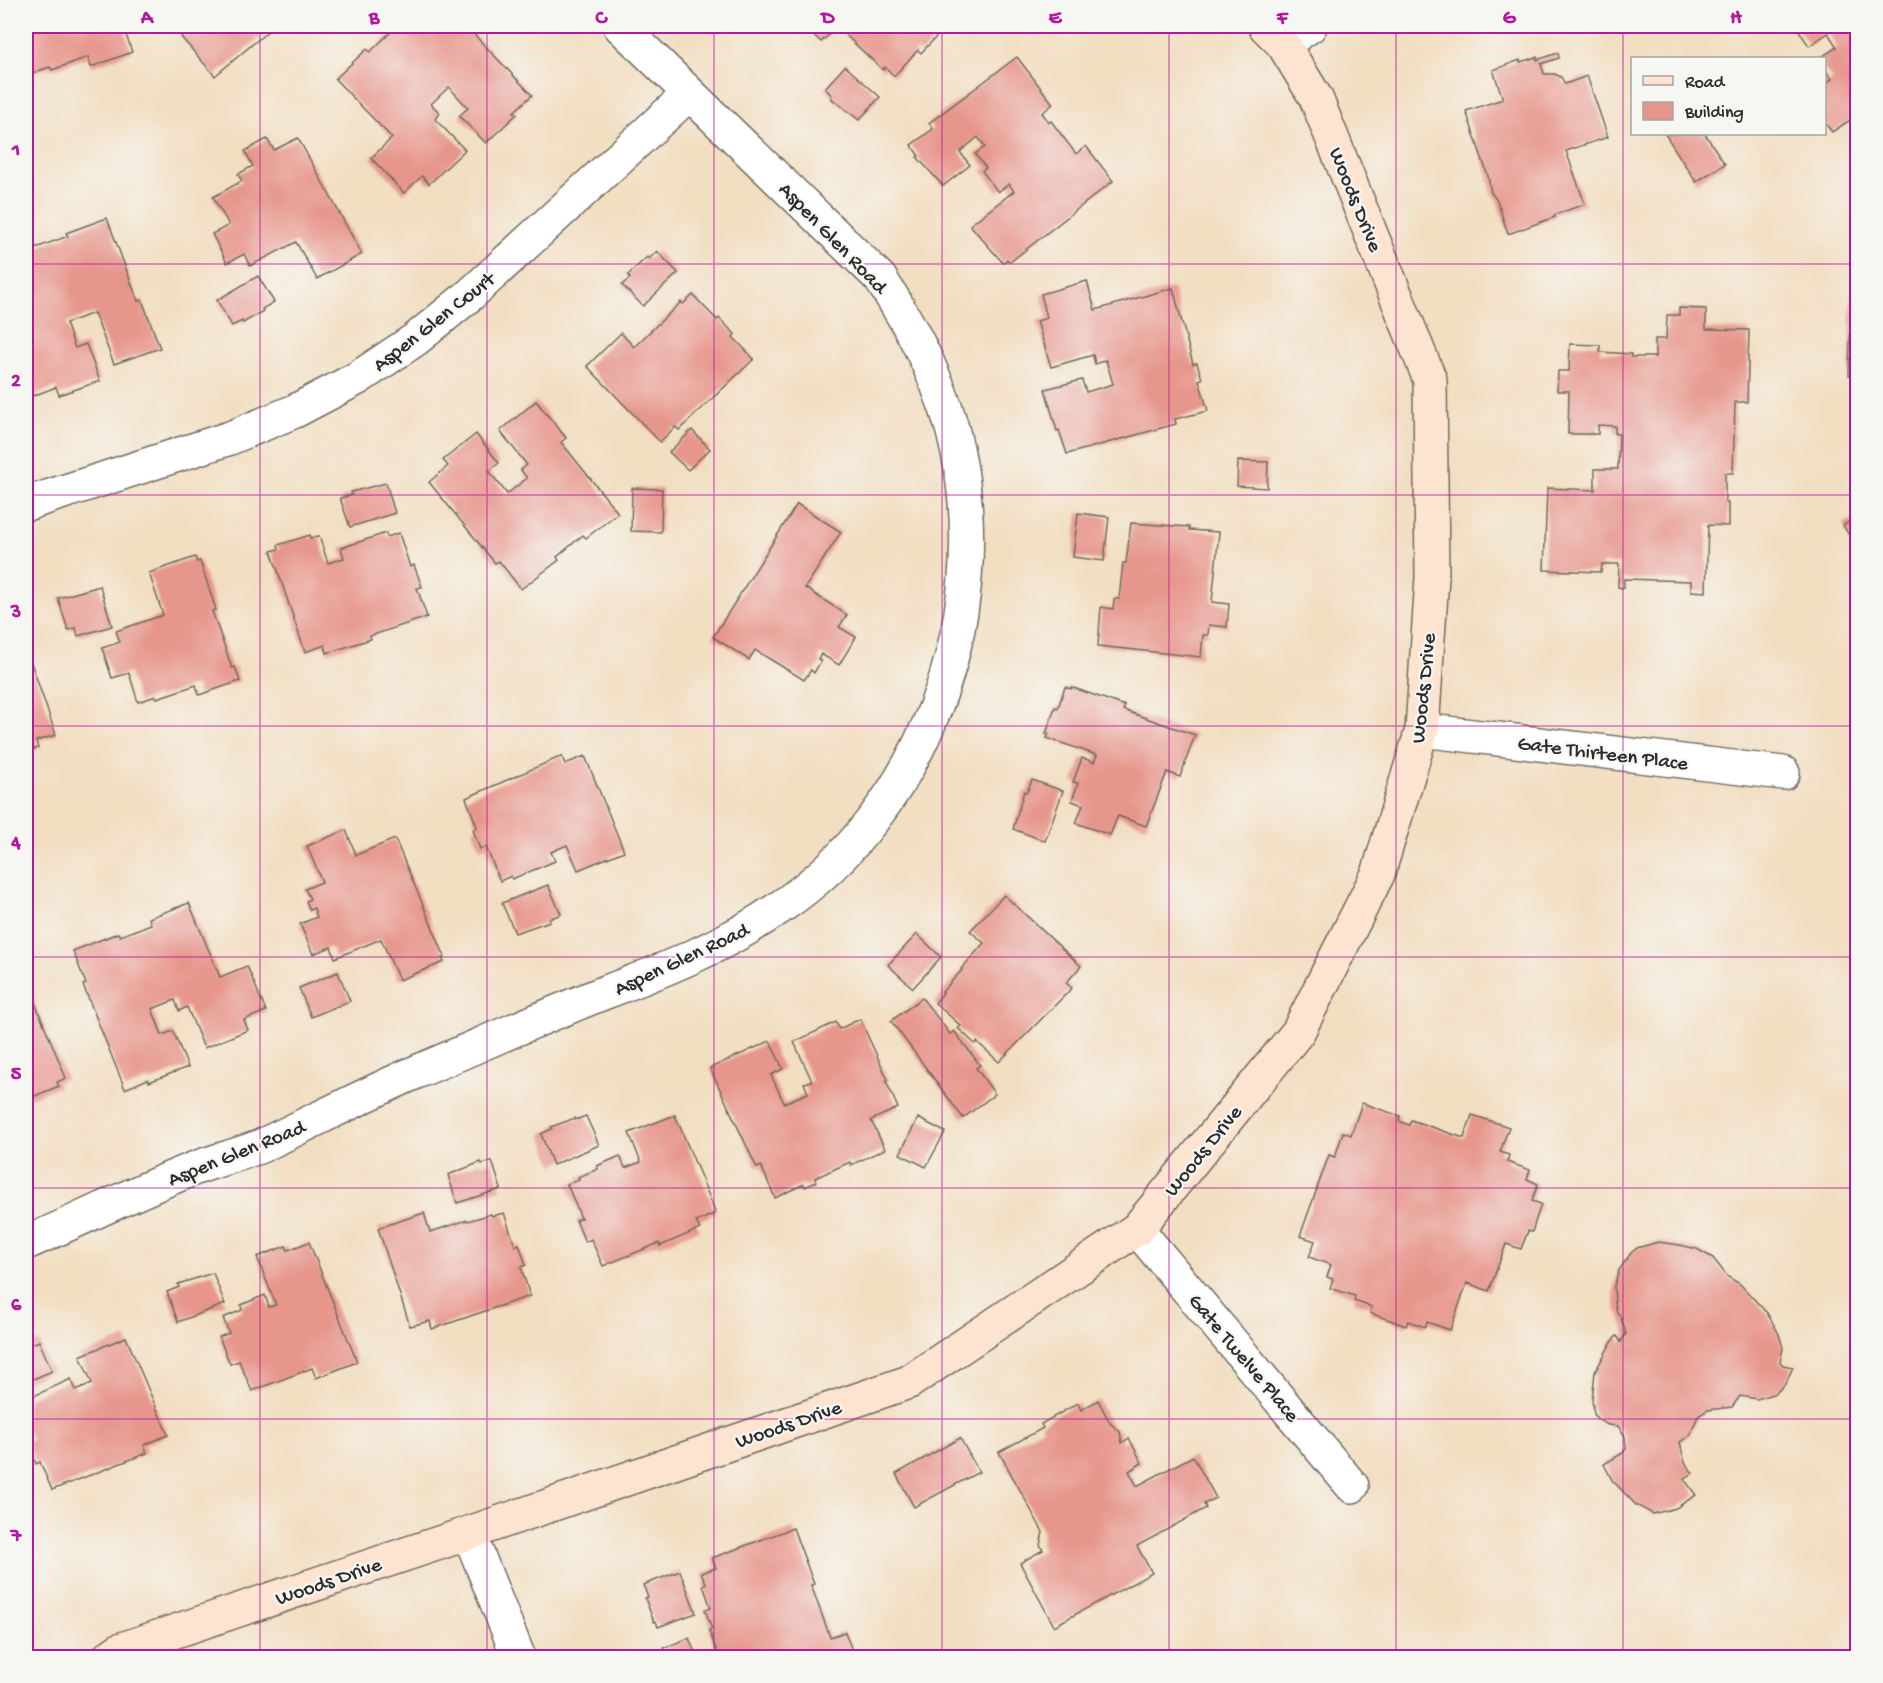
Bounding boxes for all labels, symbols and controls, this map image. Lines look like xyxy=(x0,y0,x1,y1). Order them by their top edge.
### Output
text: A xyxy=(140,8,155,31)
text: B xyxy=(368,8,380,31)
text: C xyxy=(595,8,609,31)
text: D xyxy=(819,8,835,31)
text: E xyxy=(1049,8,1063,31)
text: F xyxy=(1276,8,1289,31)
text: G xyxy=(1503,8,1517,31)
text: H xyxy=(1730,8,1742,31)
legend xyxy=(1631,57,1826,135)
text: Road xyxy=(1685,73,1726,94)
text: Building xyxy=(1684,103,1744,124)
text: 1 xyxy=(11,140,20,163)
street label: Woods Drive xyxy=(1321,144,1386,257)
street label: Aspen Glen Road xyxy=(772,178,892,302)
street label: Aspen Glen Court xyxy=(369,267,503,379)
text: 2 xyxy=(11,371,21,394)
text: 3 xyxy=(10,602,21,625)
street label: Woods Drive xyxy=(1407,631,1444,745)
street label: Gate Thirteen Place xyxy=(1516,733,1690,778)
text: 4 xyxy=(10,833,21,856)
street label: Aspen Glen Road xyxy=(611,918,755,1003)
text: 5 xyxy=(11,1064,22,1087)
street label: Woods Drive xyxy=(1160,1101,1250,1203)
street label: Aspen Glen Road xyxy=(165,1116,311,1194)
street label: Gate Twelve Place xyxy=(1181,1290,1304,1429)
text: 6 xyxy=(11,1295,22,1318)
street label: Woods Drive xyxy=(733,1396,847,1456)
text: 7 xyxy=(10,1526,23,1549)
street label: Woods Drive xyxy=(273,1553,387,1613)

